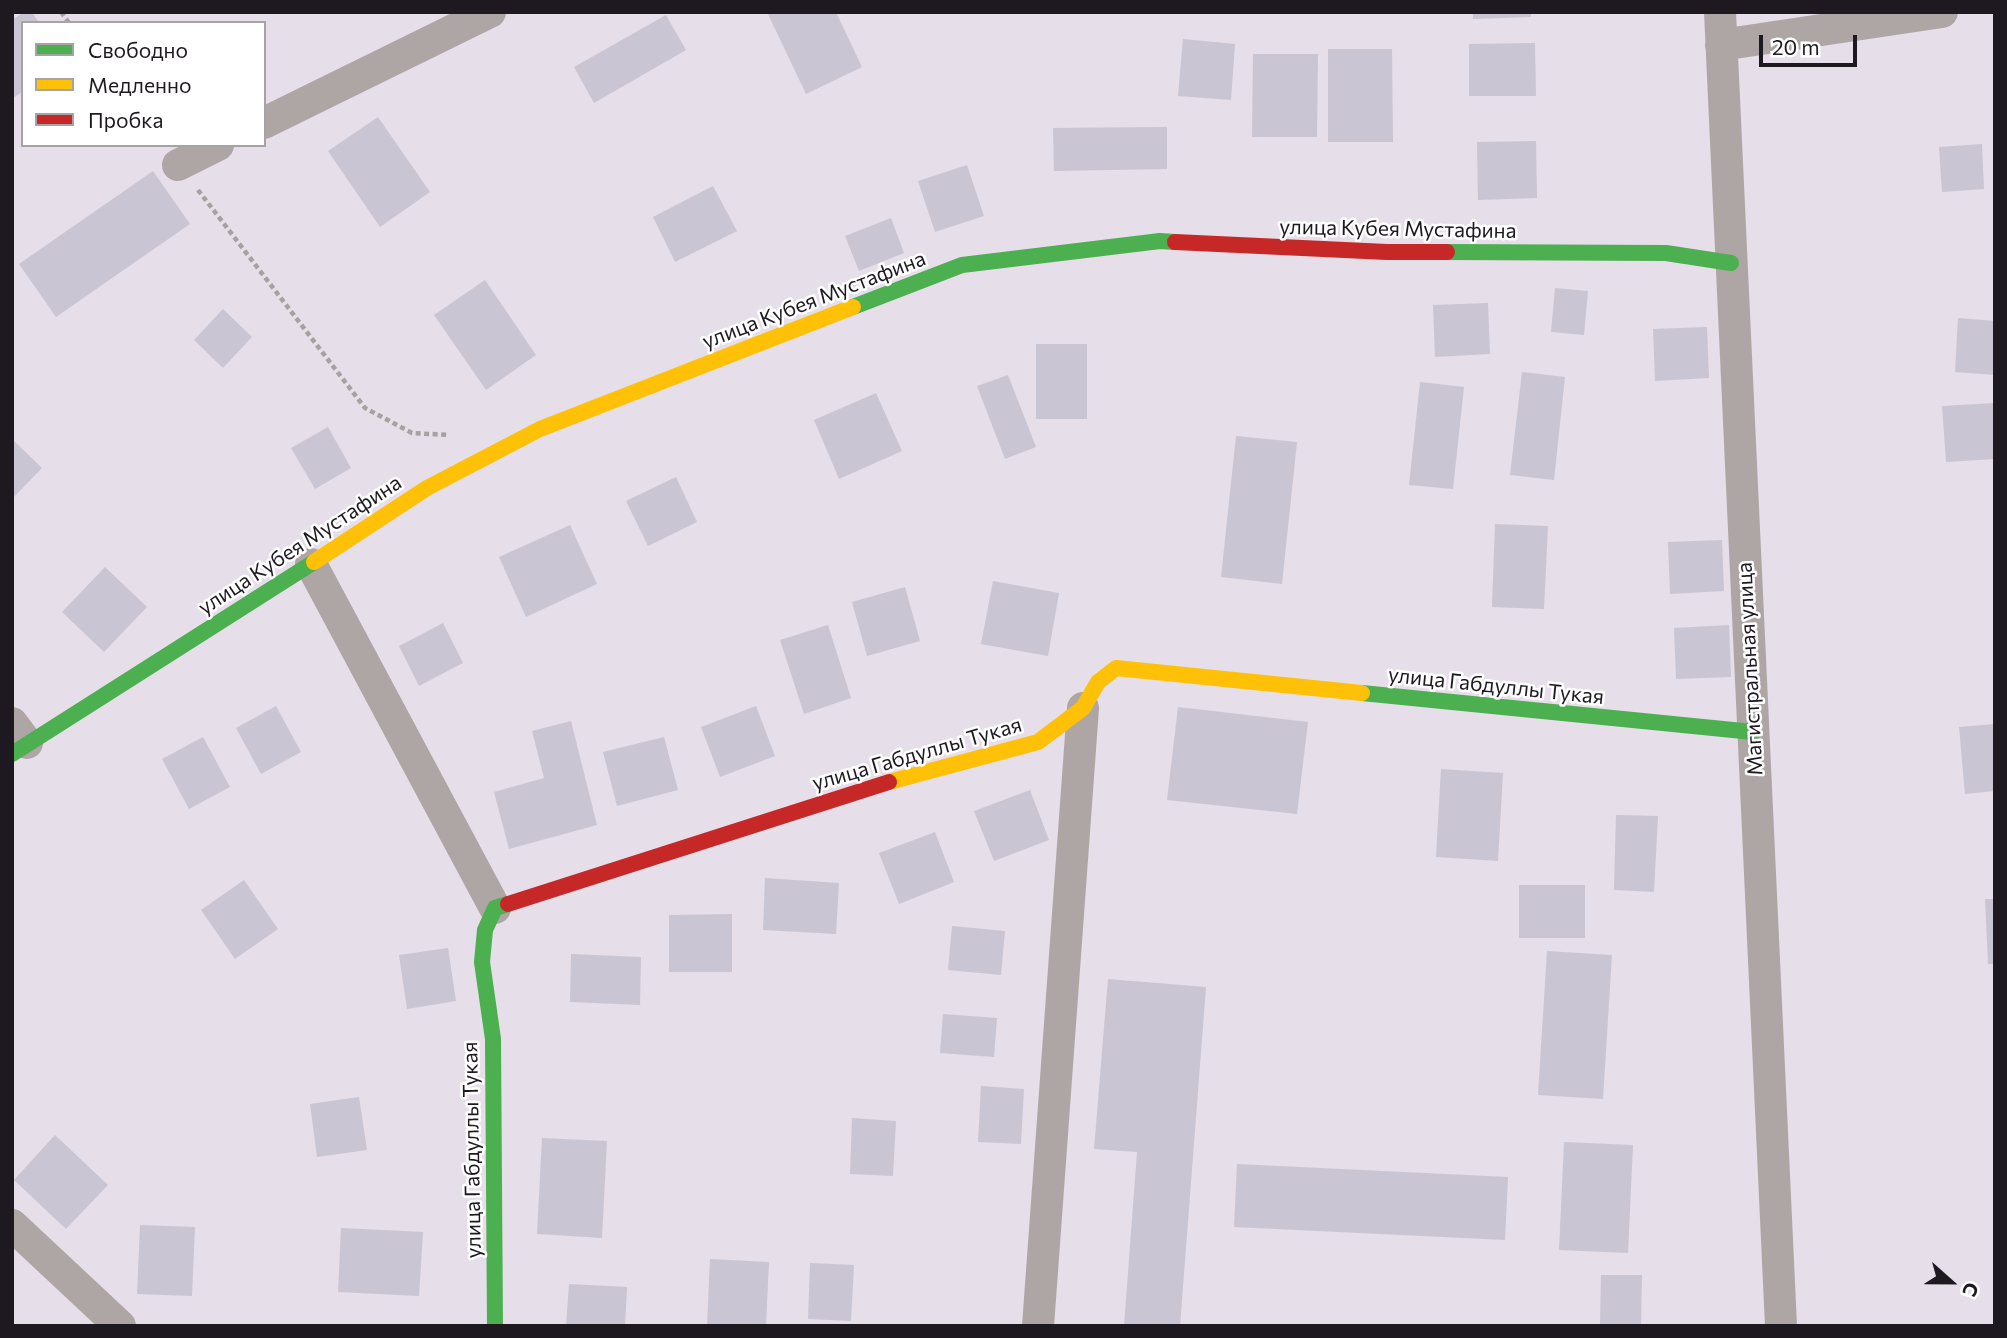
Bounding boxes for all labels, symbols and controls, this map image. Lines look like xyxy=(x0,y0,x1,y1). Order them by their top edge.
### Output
legend xyxy=(21,21,266,147)
scale bar xyxy=(1762,21,1860,65)
text: 20 m xyxy=(1772,34,1820,59)
text: Свободно xyxy=(88,37,188,62)
text: Медленно xyxy=(88,72,192,97)
text: Пробка xyxy=(88,107,163,132)
street label: улица Кубея Мустафина xyxy=(1279,214,1517,244)
street label: улица Кубея Мустафина xyxy=(699,246,929,354)
street label: улица Кубея Мустафина xyxy=(194,470,406,620)
street label: Магистральная улица xyxy=(1732,562,1768,776)
street label: улица Габдуллы Тукая xyxy=(1387,662,1605,710)
street label: улица Габдуллы Тукая xyxy=(809,712,1025,796)
street label: улица Габдуллы Тукая xyxy=(458,1041,486,1259)
north arrow xyxy=(1916,1247,1986,1317)
text: С xyxy=(1958,1280,1984,1300)

